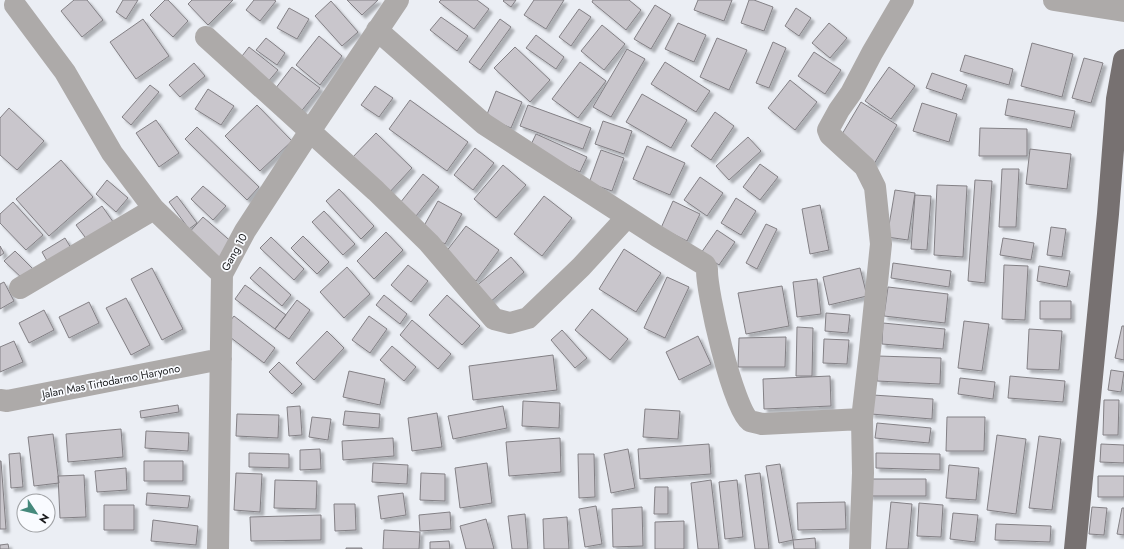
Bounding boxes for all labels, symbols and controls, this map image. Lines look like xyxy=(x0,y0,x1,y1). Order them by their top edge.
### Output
street label: Gang 10 xyxy=(217,230,251,274)
street label: Jalan Mas Tirtodarmo Haryono xyxy=(39,360,181,403)
north arrow xyxy=(16,493,56,533)
text: N xyxy=(35,511,53,527)

